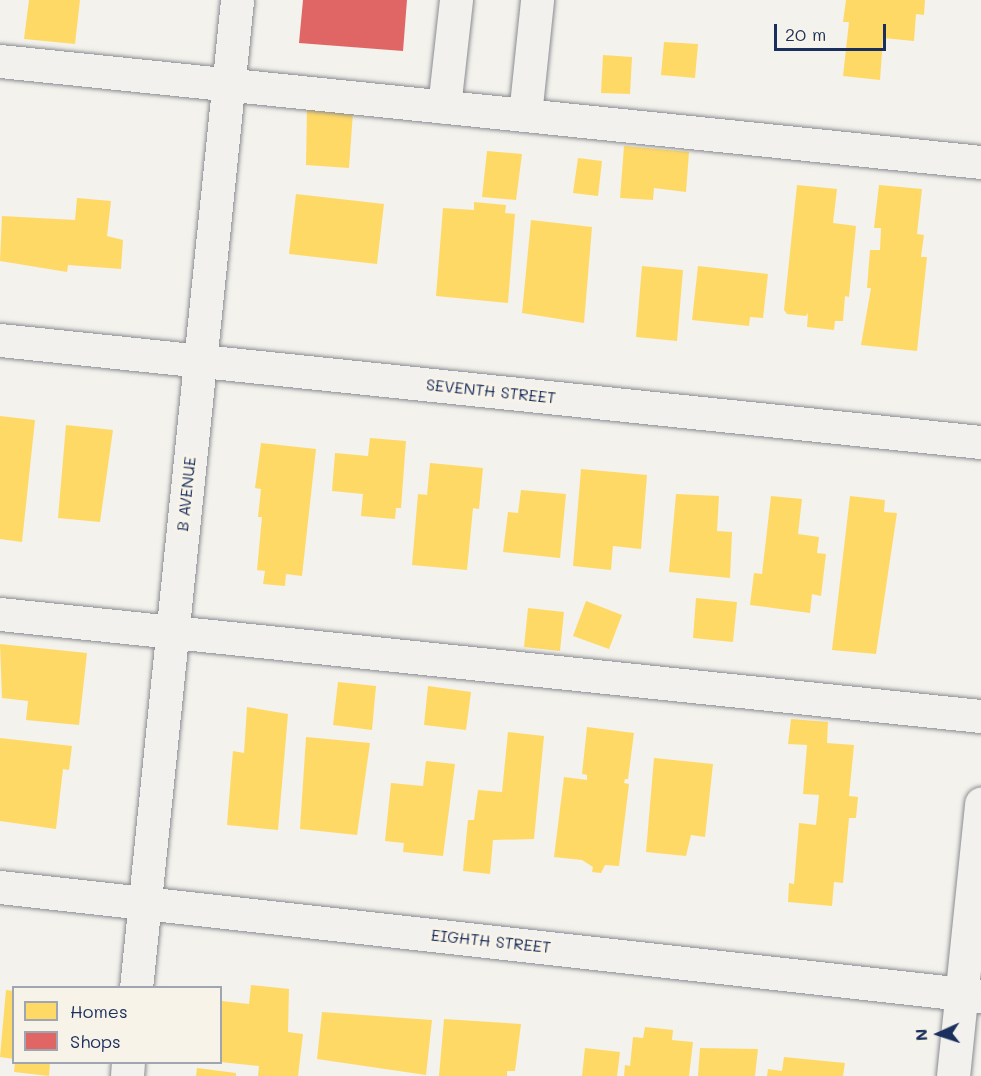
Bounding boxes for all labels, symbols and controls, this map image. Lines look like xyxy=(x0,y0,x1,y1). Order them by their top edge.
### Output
scale bar xyxy=(777,12,890,50)
text: 20 m xyxy=(785,22,826,46)
street label: SEVENTH STREET xyxy=(425,375,557,407)
street label: B AVENUE xyxy=(173,456,199,532)
street label: EIGHTH STREET xyxy=(430,925,552,957)
legend xyxy=(12,986,222,1064)
text: Homes xyxy=(70,999,128,1023)
north arrow xyxy=(909,1004,969,1064)
text: N xyxy=(910,1028,931,1042)
text: Shops xyxy=(70,1029,121,1053)

